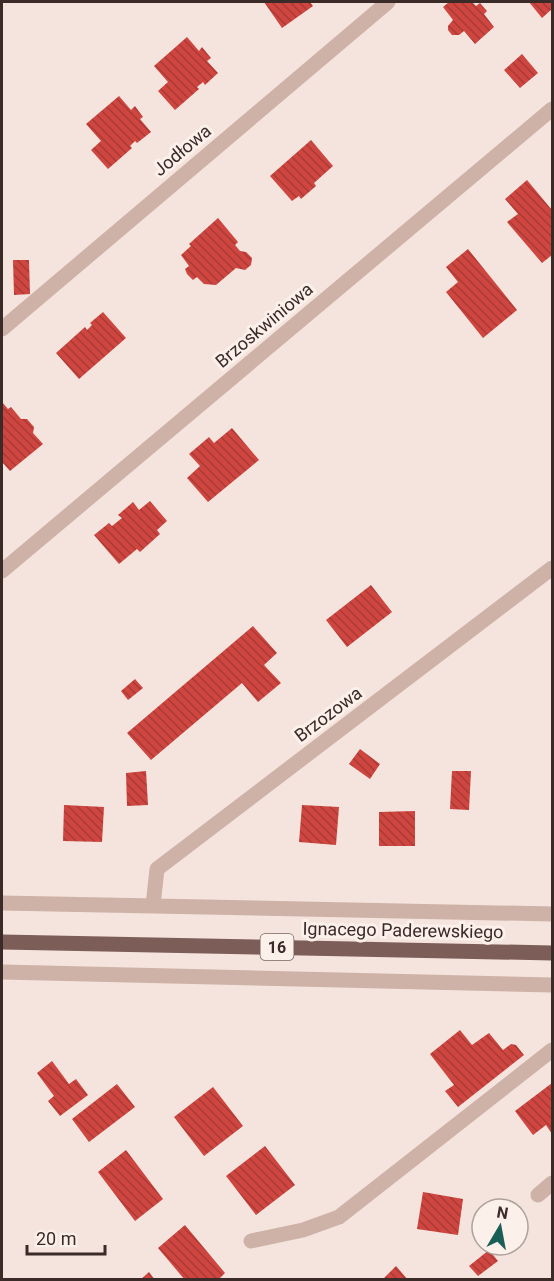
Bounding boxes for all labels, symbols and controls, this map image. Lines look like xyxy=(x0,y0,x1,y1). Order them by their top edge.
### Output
street label: Jodłowa xyxy=(149,120,215,180)
street label: Brzoskwiniowa xyxy=(211,278,317,372)
street label: Brzozowa xyxy=(290,682,366,746)
street label: Ignacego Paderewskiego xyxy=(302,918,504,942)
road number: 16 xyxy=(260,934,294,960)
north arrow xyxy=(470,1197,530,1257)
text: N xyxy=(495,1202,510,1223)
scale bar xyxy=(27,1218,105,1256)
text: 20 m xyxy=(36,1228,76,1249)

